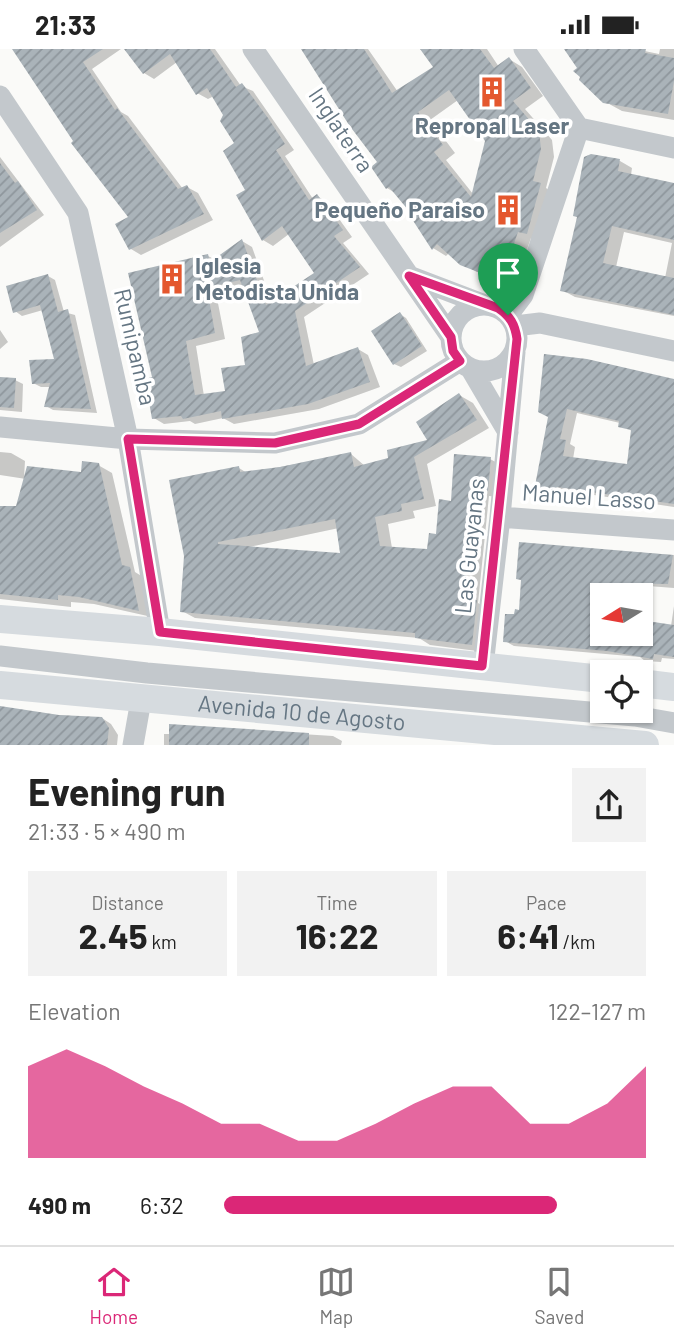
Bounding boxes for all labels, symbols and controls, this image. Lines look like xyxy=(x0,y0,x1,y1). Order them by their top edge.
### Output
text: 21:33 xyxy=(35,9,96,40)
building icon: Repropal Laser xyxy=(475,75,509,109)
street label: Inglaterra xyxy=(303,82,380,177)
place label: Repropal Laser xyxy=(415,111,569,139)
building icon: Pequeño Paraiso xyxy=(491,193,525,227)
place label: Pequeño Paraiso xyxy=(314,195,485,223)
pin xyxy=(478,243,538,315)
place label: Iglesia Metodista Unida xyxy=(195,251,359,305)
icon: arrive xyxy=(489,254,527,292)
building icon: Iglesia Metodista Unida xyxy=(155,262,189,296)
street label: Rumipamba xyxy=(109,286,163,408)
street label: Las Guayanas xyxy=(448,477,490,615)
street label: Manuel Lasso xyxy=(521,477,657,515)
north arrow xyxy=(590,583,653,646)
map controls xyxy=(590,583,653,723)
button: locate xyxy=(590,660,653,723)
street label: Avenida 10 de Agosto xyxy=(197,688,407,736)
text: Evening run xyxy=(28,768,226,814)
button: share xyxy=(572,768,646,842)
text: 21:33 · 5 × 490 m xyxy=(28,817,186,845)
text: Distance xyxy=(91,891,164,914)
text: Time xyxy=(316,891,358,914)
text: Pace xyxy=(526,891,567,914)
text: 2.45 xyxy=(79,914,148,956)
text: 16:22 xyxy=(295,914,379,956)
text: 6:41 xyxy=(497,914,559,956)
text: km xyxy=(148,930,177,953)
text: /km xyxy=(559,930,596,953)
text: Elevation xyxy=(28,997,121,1025)
text: 122–127 m xyxy=(548,997,646,1025)
text: 490 m xyxy=(28,1191,91,1219)
text: 6:32 xyxy=(140,1191,184,1219)
tab: Home xyxy=(90,1263,138,1328)
tab: Map xyxy=(317,1263,355,1328)
tab: Saved xyxy=(535,1263,584,1328)

